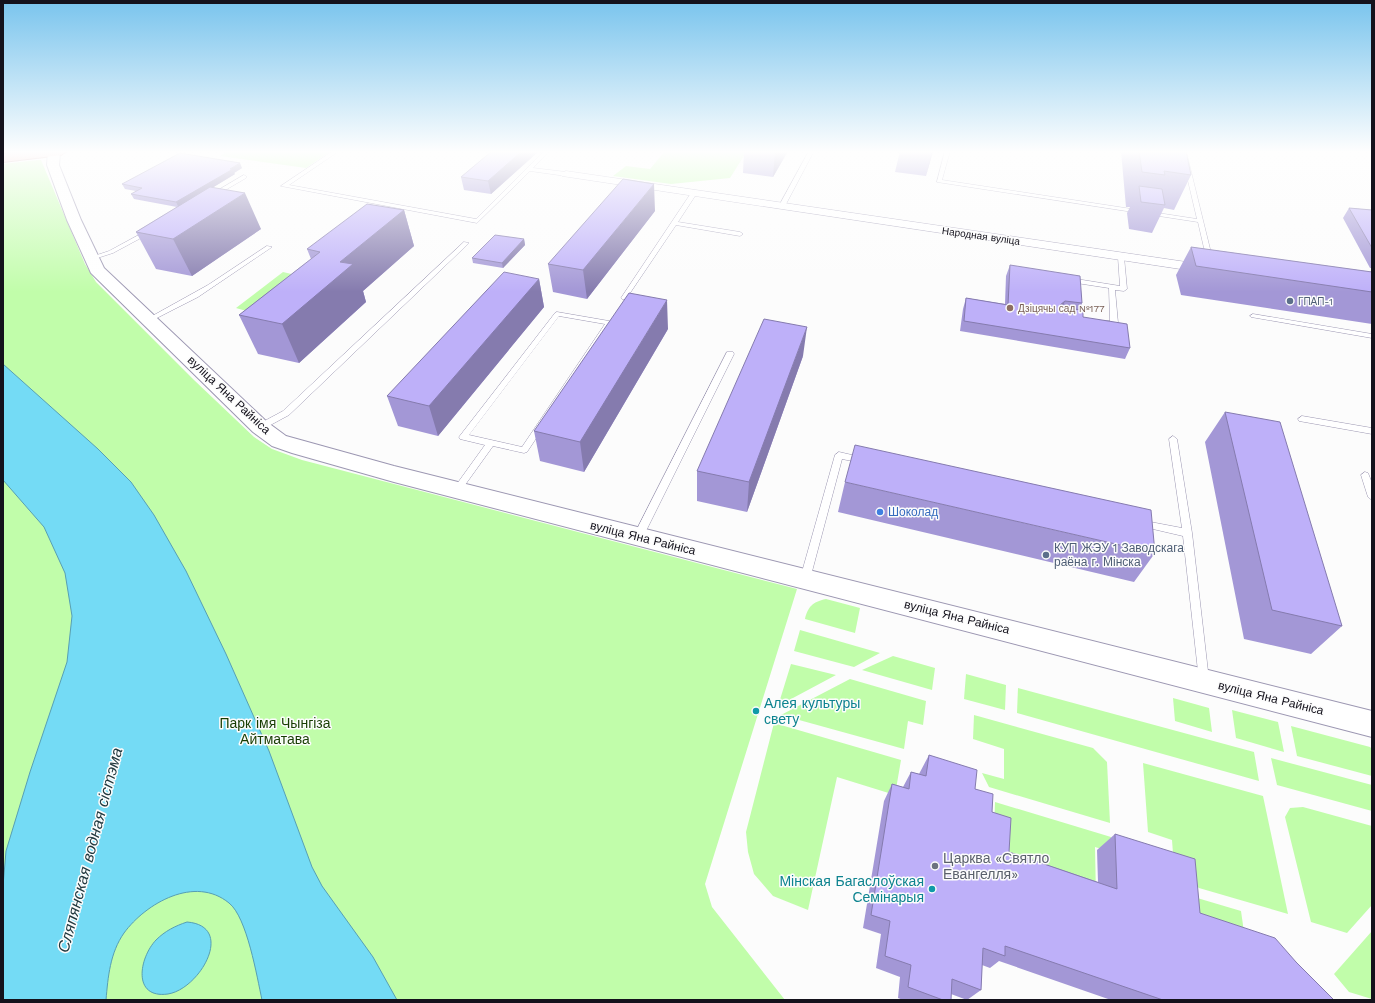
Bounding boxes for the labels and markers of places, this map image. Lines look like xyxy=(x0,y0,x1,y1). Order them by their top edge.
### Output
marker: ГПАП-1 xyxy=(1285,296,1295,306)
place label: ГПАП-1 xyxy=(1298,296,1333,307)
marker: Дзіцячы сад №177 xyxy=(1005,303,1015,313)
place label: Дзіцячы сад №177 xyxy=(1018,303,1105,314)
place label: Шоколад xyxy=(888,505,938,519)
marker: Шоколад xyxy=(875,507,885,517)
place label: КУП ЖЭУ 1 Заводскага раёна г. Мінска xyxy=(1054,541,1184,569)
marker: КУП ЖЭУ 1 Заводскага раёна г. Мінска xyxy=(1041,550,1051,560)
place label: Алея культуры свету xyxy=(764,695,860,727)
marker: Алея культуры свету xyxy=(751,706,761,716)
place label: Царква «Святло Евангелля» xyxy=(943,850,1050,882)
marker: Царква «Святло Евангелля» xyxy=(930,861,940,871)
place label: Мінская Багаслоўская Семінарыя xyxy=(779,873,924,905)
marker: Мінская Багаслоўская Семінарыя xyxy=(927,884,937,894)

